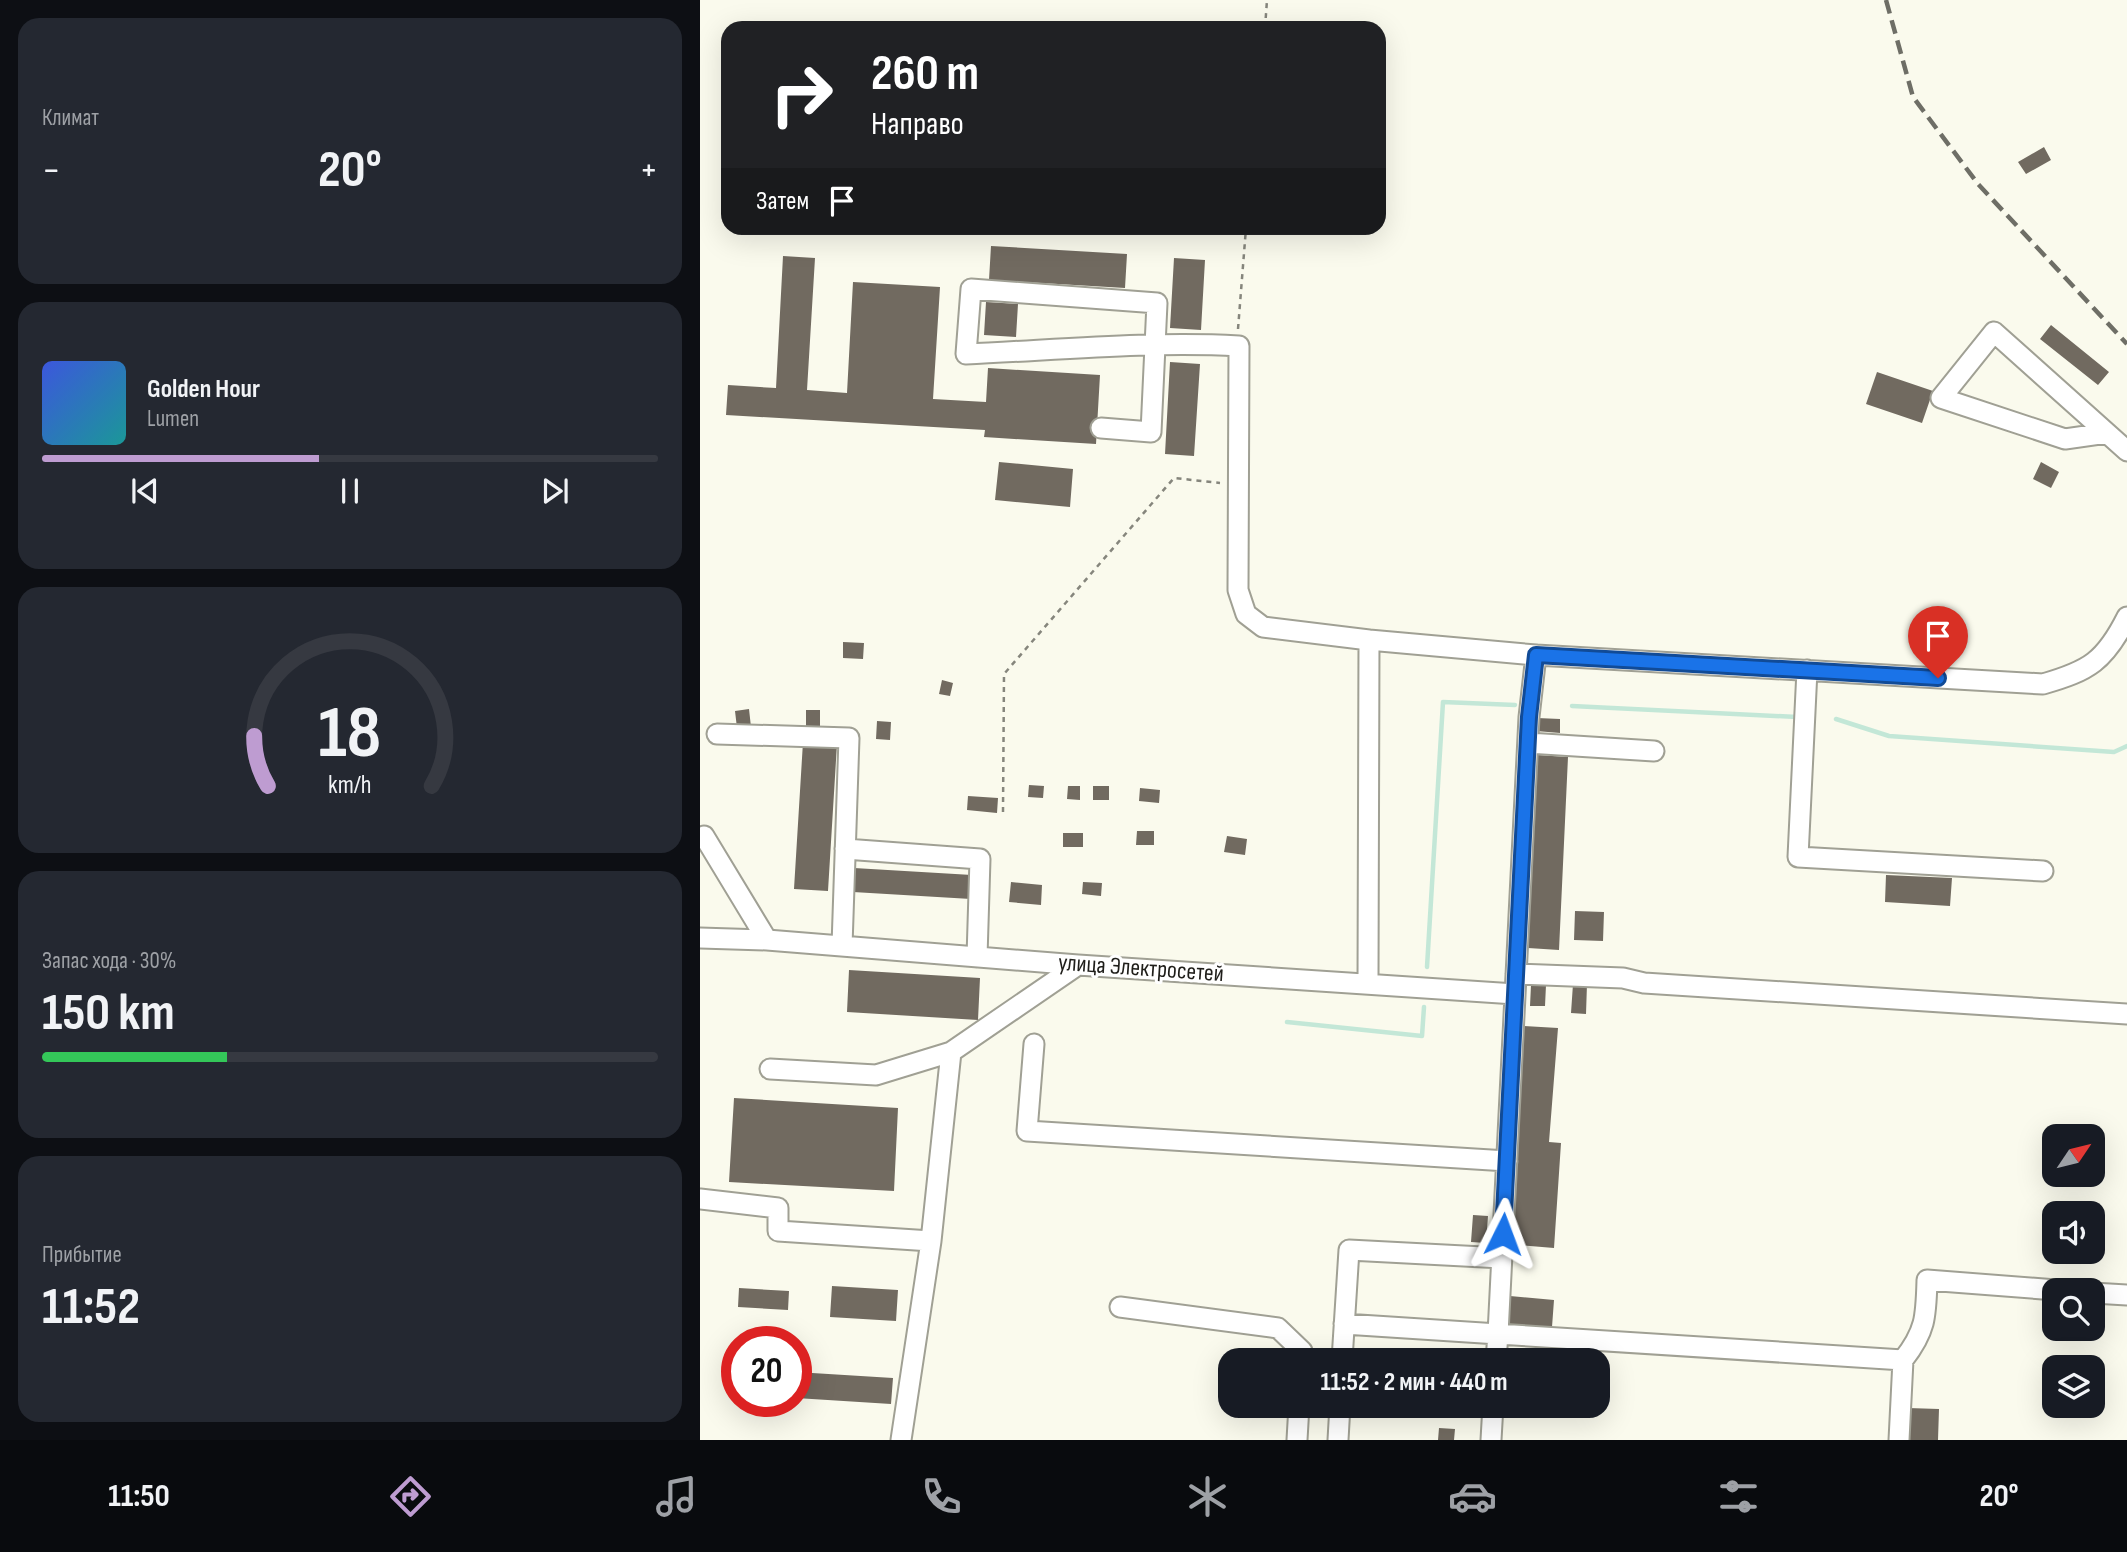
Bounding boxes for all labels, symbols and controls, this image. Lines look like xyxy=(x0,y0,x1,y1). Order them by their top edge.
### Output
text: 260 m xyxy=(871,45,979,104)
icon: right xyxy=(756,49,847,140)
text: Климат xyxy=(42,104,99,132)
text: Направо xyxy=(871,105,964,144)
text: 20° xyxy=(318,139,382,202)
text: − xyxy=(42,148,61,193)
text: + xyxy=(639,148,658,193)
icon: arrive xyxy=(823,182,861,220)
text: Затем xyxy=(756,186,809,217)
text: Golden Hour xyxy=(147,374,260,405)
text: Lumen xyxy=(147,405,199,433)
icon: previous xyxy=(126,472,164,510)
icon: pause xyxy=(331,472,369,510)
icon: next xyxy=(536,472,574,510)
pin xyxy=(1908,606,1968,678)
icon: arrive xyxy=(1919,617,1957,655)
text: 18 xyxy=(319,690,381,778)
text: km/h xyxy=(328,770,372,801)
text: Запас хода · 30% xyxy=(42,947,176,975)
street label: улица Электросетей xyxy=(1057,948,1225,988)
text: 150 km xyxy=(42,982,175,1045)
north arrow xyxy=(2042,1124,2105,1186)
map controls xyxy=(2042,1124,2105,1418)
position arrow xyxy=(1466,1197,1540,1271)
button: sound xyxy=(2042,1201,2105,1264)
text: Прибытие xyxy=(42,1241,122,1269)
text: 11:52 xyxy=(42,1276,140,1339)
button: search xyxy=(2042,1278,2105,1341)
speed limit sign: 20 xyxy=(721,1326,812,1417)
button: layers xyxy=(2042,1355,2105,1418)
text: 11:52 · 2 мин · 440 m xyxy=(1320,1367,1508,1398)
icon: directions xyxy=(386,1472,435,1521)
icon: music xyxy=(652,1472,701,1521)
icon: phone xyxy=(917,1472,966,1521)
icon: climate xyxy=(1183,1472,1232,1521)
icon: car xyxy=(1448,1472,1497,1521)
icon: filters xyxy=(1714,1472,1763,1521)
text: 11:50 xyxy=(108,1477,170,1516)
text: 20° xyxy=(1979,1477,2019,1516)

